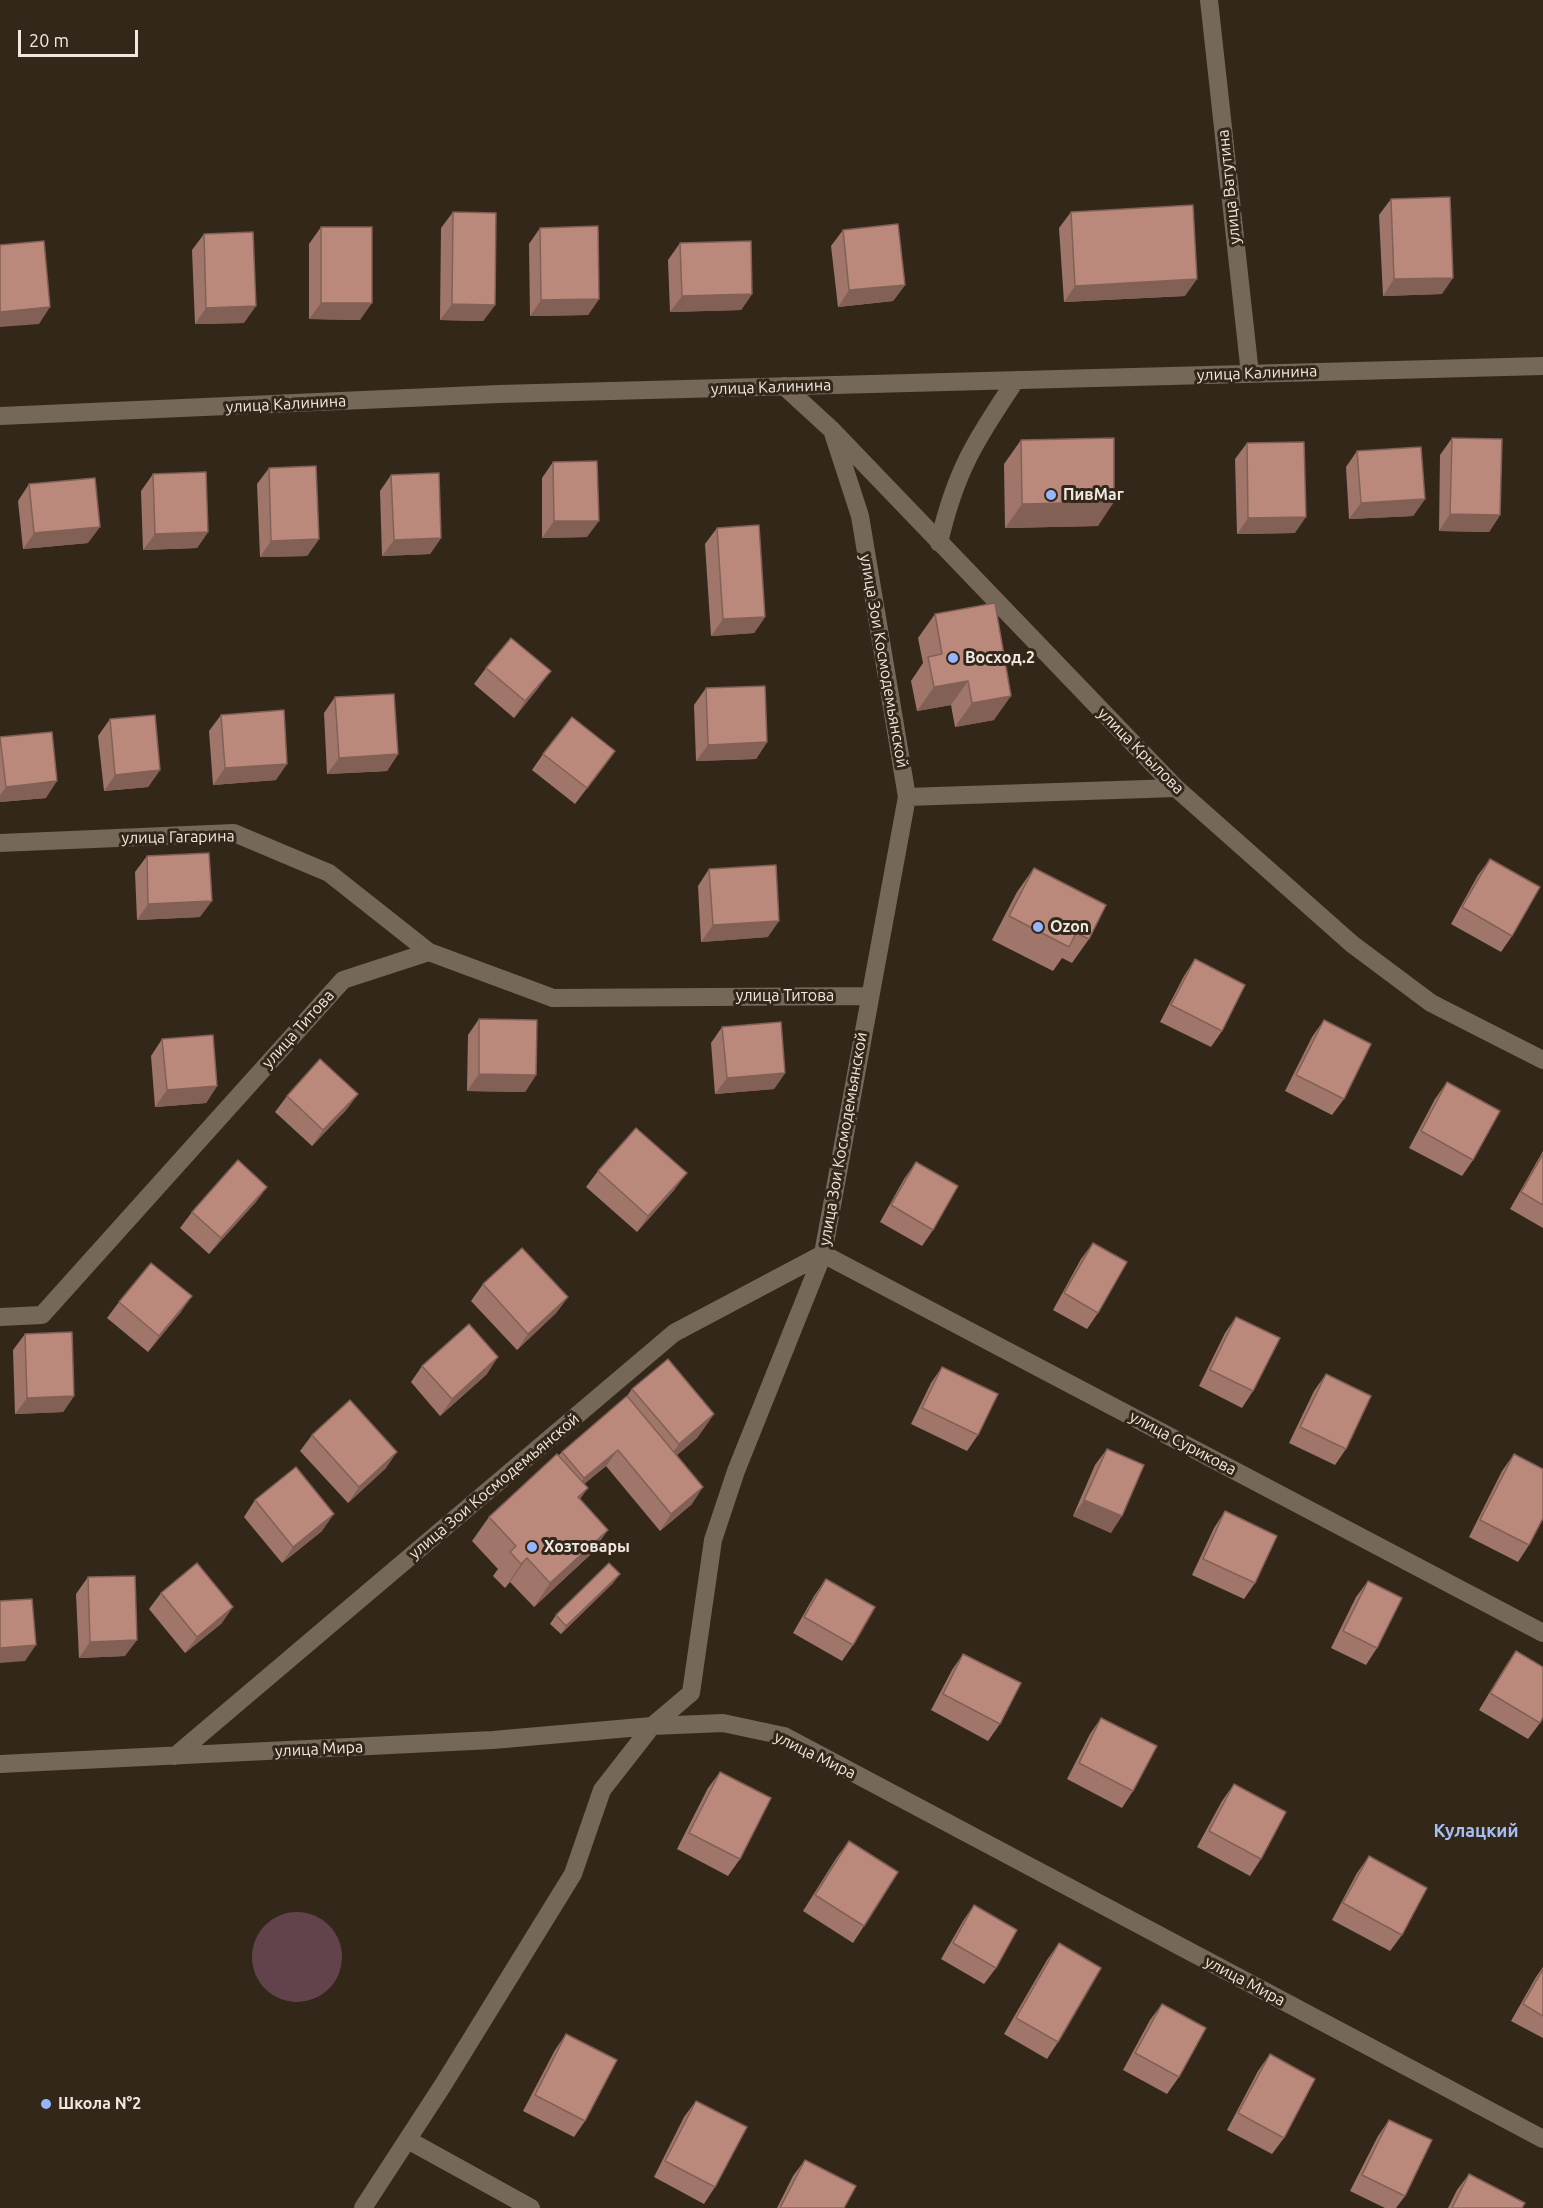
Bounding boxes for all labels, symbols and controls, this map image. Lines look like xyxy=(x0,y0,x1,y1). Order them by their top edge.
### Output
scale bar xyxy=(21,18,141,56)
text: 20 m xyxy=(29,30,69,50)
street label: улица Ватутина xyxy=(1213,129,1245,245)
street label: улица Калинина xyxy=(1196,361,1318,385)
street label: улица Калинина xyxy=(710,375,832,399)
street label: улица Калинина xyxy=(225,391,347,417)
place label: ПивМаг xyxy=(1063,485,1124,505)
marker: ПивМаг xyxy=(1044,488,1058,502)
street label: улица Зои Космодемьянской xyxy=(856,553,912,769)
place label: Восход.2 xyxy=(965,648,1035,668)
marker: Восход.2 xyxy=(946,651,960,665)
street label: улица Крылова xyxy=(1094,704,1188,798)
street label: улица Гагарина xyxy=(121,826,235,848)
place label: Ozon xyxy=(1050,917,1089,937)
marker: Ozon xyxy=(1031,920,1045,934)
street label: улица Титова xyxy=(258,986,338,1072)
street label: улица Титова xyxy=(736,986,834,1006)
street label: улица Зои Космодемьянской xyxy=(815,1031,871,1247)
street label: улица Сурикова xyxy=(1126,1407,1240,1479)
street label: улица Зои Космодемьянской xyxy=(405,1409,583,1563)
place label: Хозтовары xyxy=(544,1537,630,1557)
marker: Хозтовары xyxy=(525,1540,539,1554)
street label: улица Мира xyxy=(771,1727,859,1783)
street label: улица Мира xyxy=(274,1737,364,1761)
district label: Кулацкий xyxy=(1434,1820,1518,1842)
street label: улица Мира xyxy=(1201,1952,1289,2010)
place label: Школа N°2 xyxy=(58,2094,141,2114)
marker: Школа N°2 xyxy=(39,2097,53,2111)

